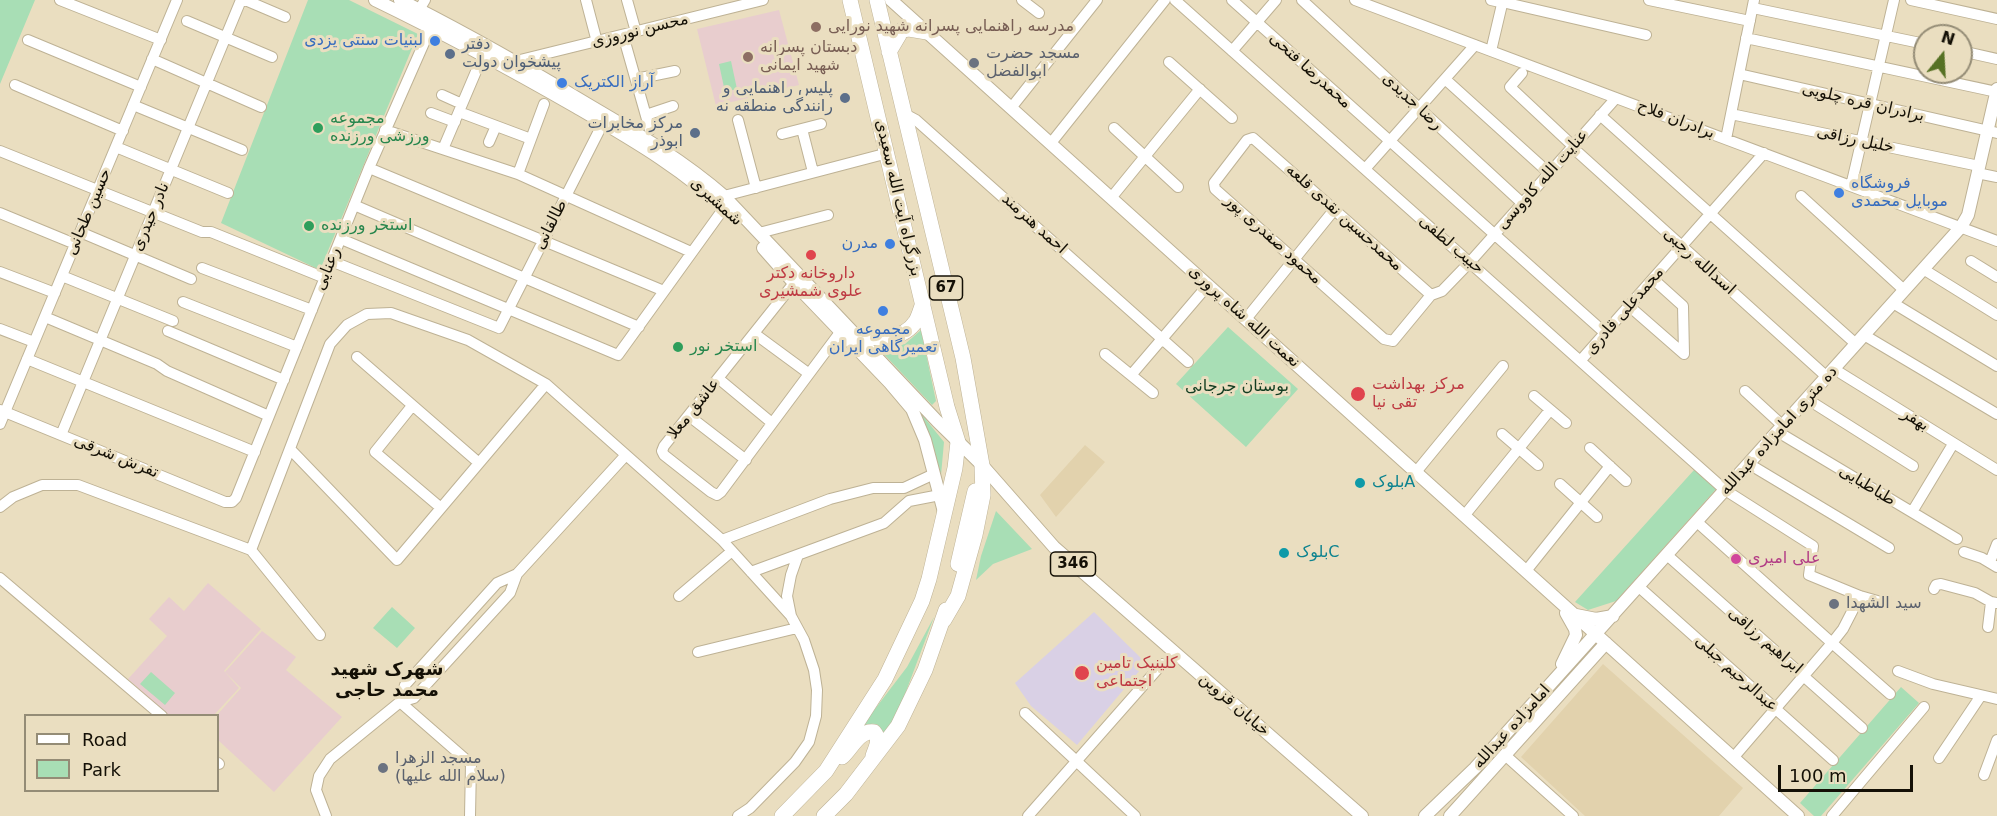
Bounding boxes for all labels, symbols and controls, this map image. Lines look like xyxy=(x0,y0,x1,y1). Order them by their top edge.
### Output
street label: محسن نوروزی xyxy=(590,10,690,52)
place label: مدرسه راهنمایی پسرانه شهید نورایی xyxy=(828,17,1074,37)
marker: مدرسه راهنمایی پسرانه شهید نورایی xyxy=(809,20,823,34)
north arrow xyxy=(1913,24,1973,84)
text: N xyxy=(1939,27,1957,49)
street label: محمدرضا فتحی xyxy=(1265,29,1355,113)
place label: لبنیات سنتی یزدی xyxy=(304,31,423,51)
marker: لبنیات سنتی یزدی xyxy=(428,34,442,48)
place label: دفتر پیشخوان دولت xyxy=(462,35,561,73)
place label: دبستان پسرانه شهید ایمانی xyxy=(760,38,857,76)
place label: مسجد حضرت ابوالفضل xyxy=(986,44,1080,82)
marker: دفتر پیشخوان دولت xyxy=(443,47,457,61)
marker: دبستان پسرانه شهید ایمانی xyxy=(741,50,755,64)
marker: مسجد حضرت ابوالفضل xyxy=(967,56,981,70)
street label: رضا جدیدی xyxy=(1378,69,1446,135)
place label: آراز الکتریک xyxy=(574,73,654,93)
marker: آراز الکتریک xyxy=(555,76,569,90)
place label: پلیس راهنمایی و رانندگی منطقه نه xyxy=(716,79,833,117)
street label: برادران قره چلویی xyxy=(1800,80,1926,126)
marker: پلیس راهنمایی و رانندگی منطقه نه xyxy=(838,91,852,105)
street label: برادران فلاح xyxy=(1635,96,1717,144)
place label: مجموعه ورزشی ورزنده xyxy=(330,109,429,147)
place label: مرکز مخابرات ابوذر xyxy=(588,114,683,152)
street label: بزرگراه آیت الله سعیدی xyxy=(871,118,925,278)
marker: مجموعه ورزشی ورزنده xyxy=(311,121,325,135)
street label: خلیل رزاقی xyxy=(1815,122,1895,158)
marker: مرکز مخابرات ابوذر xyxy=(688,126,702,140)
street label: عنایت‌ الله کاووسی xyxy=(1493,126,1593,234)
street label: محمدحسین نقدی قلعه xyxy=(1282,160,1406,276)
street label: حسین طحانی xyxy=(62,166,116,258)
street label: شمشیری xyxy=(686,174,746,230)
place label: فروشگاه موبایل محمدی xyxy=(1851,174,1948,212)
street label: نادر حیدری xyxy=(128,180,174,254)
marker: فروشگاه موبایل محمدی xyxy=(1832,186,1846,200)
street label: احمد هنرمند xyxy=(997,190,1071,258)
street label: محمود صفدری پور xyxy=(1220,191,1326,289)
street label: طالقانی xyxy=(530,197,572,253)
street label: حبیب لطفی xyxy=(1415,212,1487,278)
place label: استخر ورزنده xyxy=(321,216,412,236)
marker: استخر ورزنده xyxy=(302,219,316,233)
street label: اسدالله رجبی xyxy=(1659,225,1739,299)
place label: مدرن xyxy=(842,234,878,254)
marker: مدرن xyxy=(883,237,897,251)
street label: رعنایی xyxy=(311,245,345,293)
marker: داروخانه دکتر علوی شمشیری xyxy=(804,248,818,262)
street label: نعمت الله شاه پروری xyxy=(1184,262,1304,372)
street label: محمدعلی قادری xyxy=(1582,263,1668,359)
place label: داروخانه دکتر علوی شمشیری xyxy=(759,264,863,302)
road number: 67 xyxy=(930,276,962,300)
marker: مجموعه تعمیرگاهی ایران xyxy=(876,304,890,318)
place label: مجموعه تعمیرگاهی ایران xyxy=(829,320,937,358)
place label: استخر نور xyxy=(690,337,757,357)
marker: استخر نور xyxy=(671,340,685,354)
street label: ده متری امامزاده عبدالله xyxy=(1716,363,1842,499)
street label: عاشق معلا xyxy=(664,375,724,443)
place label: مرکز بهداشت تقی نیا xyxy=(1372,375,1465,413)
park label: بوستان جرجانی xyxy=(1185,377,1289,397)
marker: مرکز بهداشت تقی نیا xyxy=(1349,385,1367,403)
street label: بهفر xyxy=(1898,404,1932,436)
street label: تفرش شرقی xyxy=(71,431,161,483)
street label: طباطبایی xyxy=(1835,462,1899,510)
place label: بلوکA xyxy=(1372,473,1415,493)
marker: بلوکA xyxy=(1353,476,1367,490)
place label: بلوکC xyxy=(1296,543,1340,563)
marker: بلوکC xyxy=(1277,546,1291,560)
place label: علی امیری xyxy=(1748,549,1820,569)
road number: 346 xyxy=(1050,552,1096,576)
marker: علی امیری xyxy=(1729,552,1743,566)
place label: سید الشهدا xyxy=(1846,594,1922,614)
marker: سید الشهدا xyxy=(1827,597,1841,611)
street label: ابراهیم رزاقی xyxy=(1724,604,1806,678)
street label: عبدالرحیم جبلی xyxy=(1691,632,1781,716)
place label: کلینیک تامین اجتماعی xyxy=(1096,654,1178,692)
district label: شهرک شهید محمد حاجی xyxy=(331,659,443,702)
marker: کلینیک تامین اجتماعی xyxy=(1073,664,1091,682)
street label: خیابان قزوین xyxy=(1195,669,1273,741)
street label: امامزاده عبدالله xyxy=(1469,681,1555,773)
legend xyxy=(24,714,219,792)
text: Road xyxy=(82,729,127,750)
place label: مسجد الزهرا (سلام الله علیها) xyxy=(395,749,506,787)
scale bar xyxy=(1781,753,1916,791)
text: Park xyxy=(82,759,121,780)
marker: مسجد الزهرا (سلام الله علیها) xyxy=(376,761,390,775)
text: 100 m xyxy=(1789,765,1847,786)

